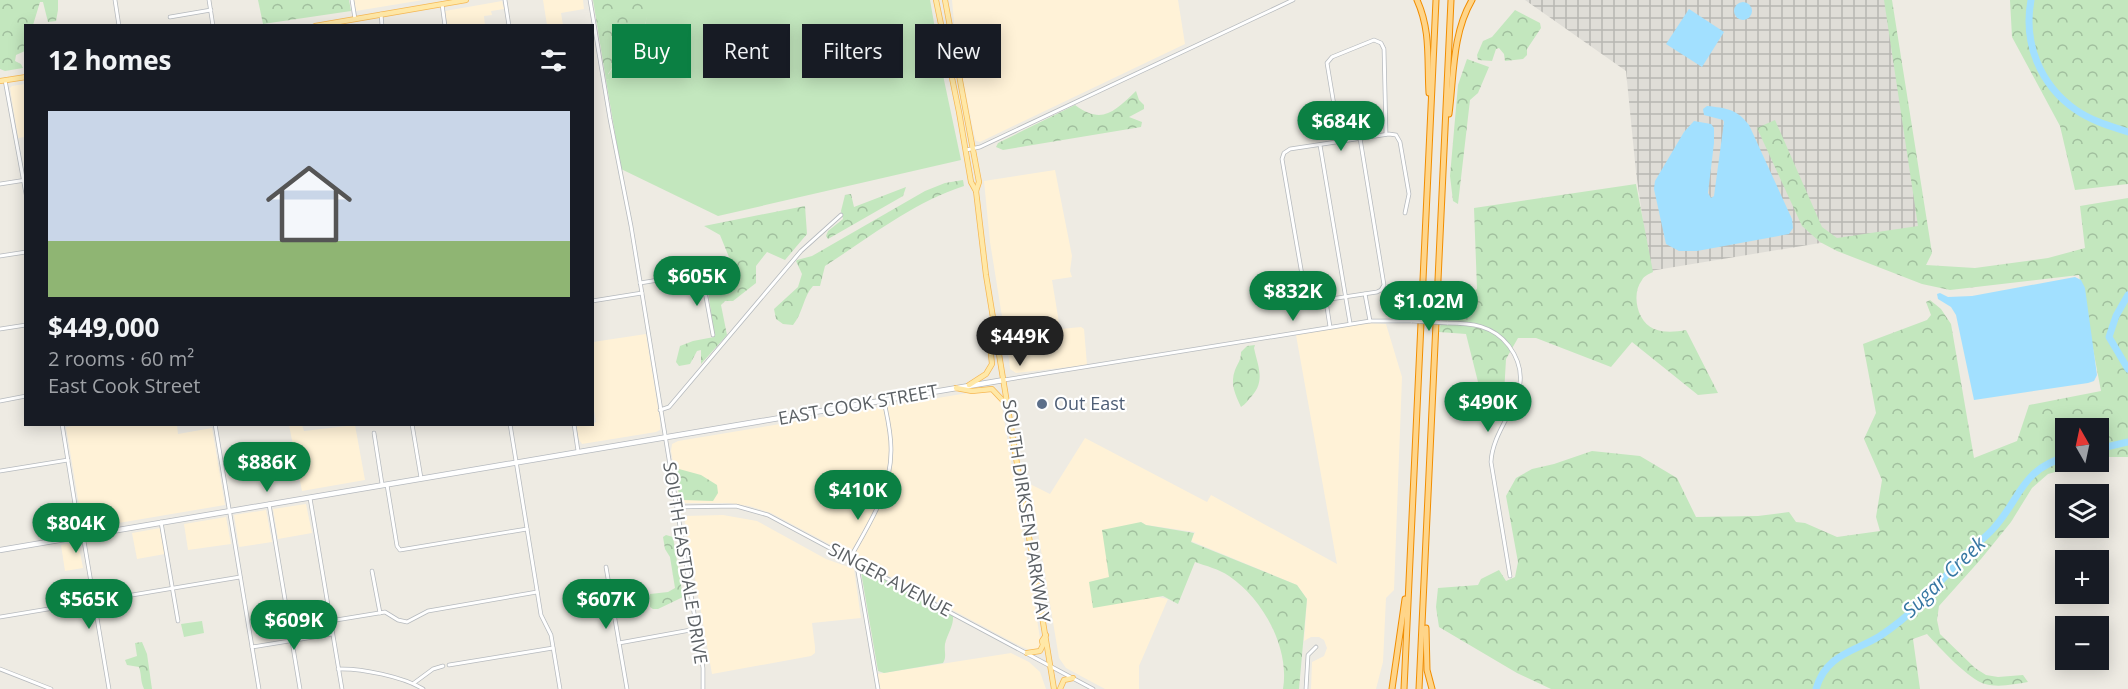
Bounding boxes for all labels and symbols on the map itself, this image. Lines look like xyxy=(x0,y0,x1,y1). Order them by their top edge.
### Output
pin: $684K xyxy=(1299,101,1383,152)
pin: $605K xyxy=(655,256,739,307)
pin: $832K xyxy=(1251,271,1335,322)
pin: $1.02M xyxy=(1380,281,1478,332)
pin: $449K xyxy=(978,316,1062,367)
street label: EAST COOK STREET xyxy=(776,378,940,430)
pin: $490K xyxy=(1446,382,1530,433)
place label: Out East xyxy=(1054,391,1125,415)
marker: Out East xyxy=(1035,397,1049,411)
street label: SOUTH DIRKSEN PARKWAY xyxy=(997,398,1057,625)
north arrow xyxy=(2055,418,2109,472)
pin: $886K xyxy=(225,442,309,493)
street label: SOUTH EASTDALE DRIVE xyxy=(658,460,714,666)
pin: $410K xyxy=(816,470,900,521)
pin: $804K xyxy=(34,503,118,554)
water label: Sugar Creek xyxy=(1896,529,1992,623)
street label: SINGER AVENUE xyxy=(825,537,956,622)
pin: $565K xyxy=(47,579,131,630)
pin: $607K xyxy=(564,579,648,630)
pin: $609K xyxy=(252,600,336,651)

